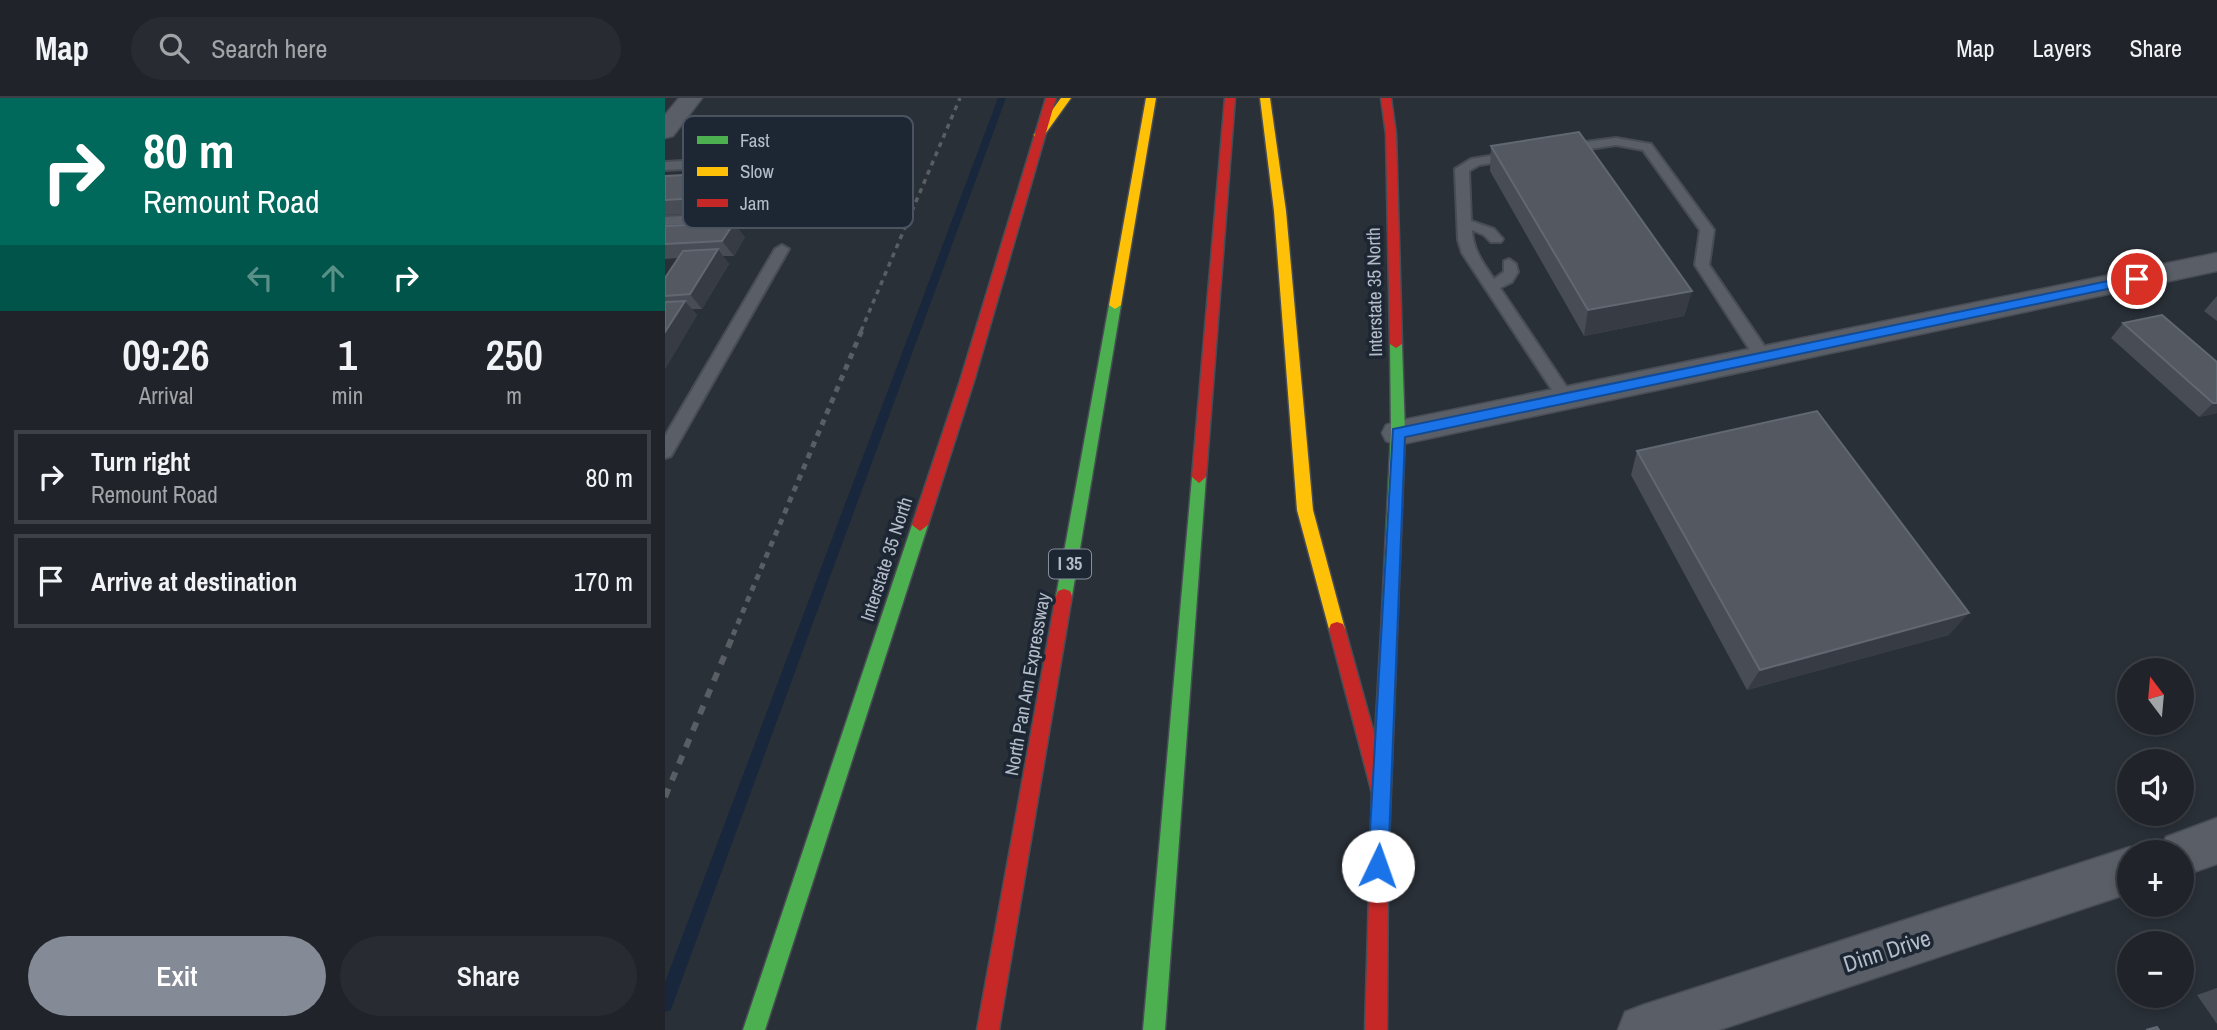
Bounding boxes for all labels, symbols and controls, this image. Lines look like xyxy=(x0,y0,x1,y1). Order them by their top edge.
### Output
search box xyxy=(131,17,621,80)
text: Map xyxy=(35,26,89,70)
icon: search xyxy=(155,29,193,67)
text: Search here xyxy=(211,31,327,66)
text: Map xyxy=(1956,32,1994,64)
text: Layers xyxy=(2032,32,2091,64)
text: Share xyxy=(2129,32,2182,64)
legend xyxy=(683,116,913,228)
text: 80 m xyxy=(143,117,235,183)
icon: right xyxy=(28,126,119,217)
text: Fast xyxy=(740,127,770,153)
text: Slow xyxy=(740,158,775,184)
text: Remount Road xyxy=(143,180,319,223)
text: Jam xyxy=(740,190,769,216)
street label: Interstate 35 North xyxy=(1360,227,1388,357)
pin xyxy=(2107,249,2167,309)
icon: left xyxy=(241,259,279,297)
icon: ahead xyxy=(314,259,352,297)
icon: right xyxy=(387,259,425,297)
icon: arrive xyxy=(2118,260,2156,298)
text: 09:26 xyxy=(122,327,210,383)
text: 1 xyxy=(338,327,357,383)
text: 250 xyxy=(485,327,543,383)
text: Arrival xyxy=(139,380,193,411)
text: min xyxy=(332,380,363,411)
text: m xyxy=(506,380,522,411)
text: Turn right xyxy=(91,444,190,479)
icon: right xyxy=(32,458,70,496)
text: 80 m xyxy=(586,460,633,495)
text: Remount Road xyxy=(91,479,218,510)
street label: Interstate 35 North xyxy=(854,494,918,624)
road number: I 35 xyxy=(1049,550,1091,578)
icon: arrive xyxy=(32,562,70,600)
text: Arrive at destination xyxy=(91,564,297,599)
text: 170 m xyxy=(574,564,633,599)
street label: North Pan Am Expressway xyxy=(998,590,1056,778)
north arrow xyxy=(2117,658,2195,735)
map controls xyxy=(2117,658,2194,1008)
button: sound xyxy=(2117,749,2194,826)
position arrow xyxy=(1341,829,1415,903)
button: + xyxy=(2117,840,2194,917)
street label: Dinn Drive xyxy=(1839,922,1934,979)
button: − xyxy=(2117,931,2194,1008)
button: Exit xyxy=(28,936,326,1016)
button: Share xyxy=(340,936,637,1016)

